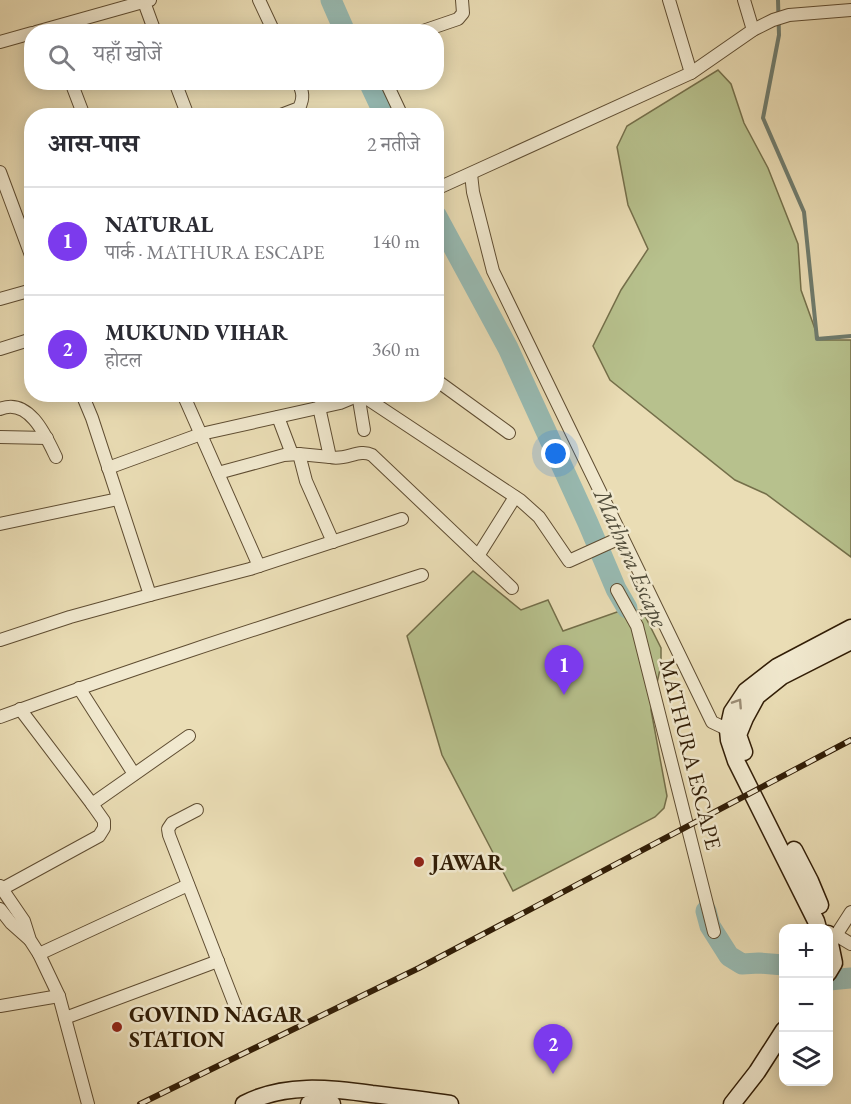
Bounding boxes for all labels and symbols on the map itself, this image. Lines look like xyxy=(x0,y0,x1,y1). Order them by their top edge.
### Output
your location xyxy=(541,439,570,468)
water label: Mathura Escape xyxy=(586,482,676,633)
pin: 1 xyxy=(544,646,584,695)
street label: MATHURA ESCAPE xyxy=(653,656,728,853)
one-way arrow xyxy=(730,699,741,710)
place label: JAWAR xyxy=(429,848,504,877)
marker: JAWAR xyxy=(412,855,426,869)
place label: GOVIND NAGAR STATION xyxy=(129,1000,305,1054)
marker: GOVIND NAGAR STATION xyxy=(110,1020,124,1034)
pin: 2 xyxy=(534,1024,572,1074)

